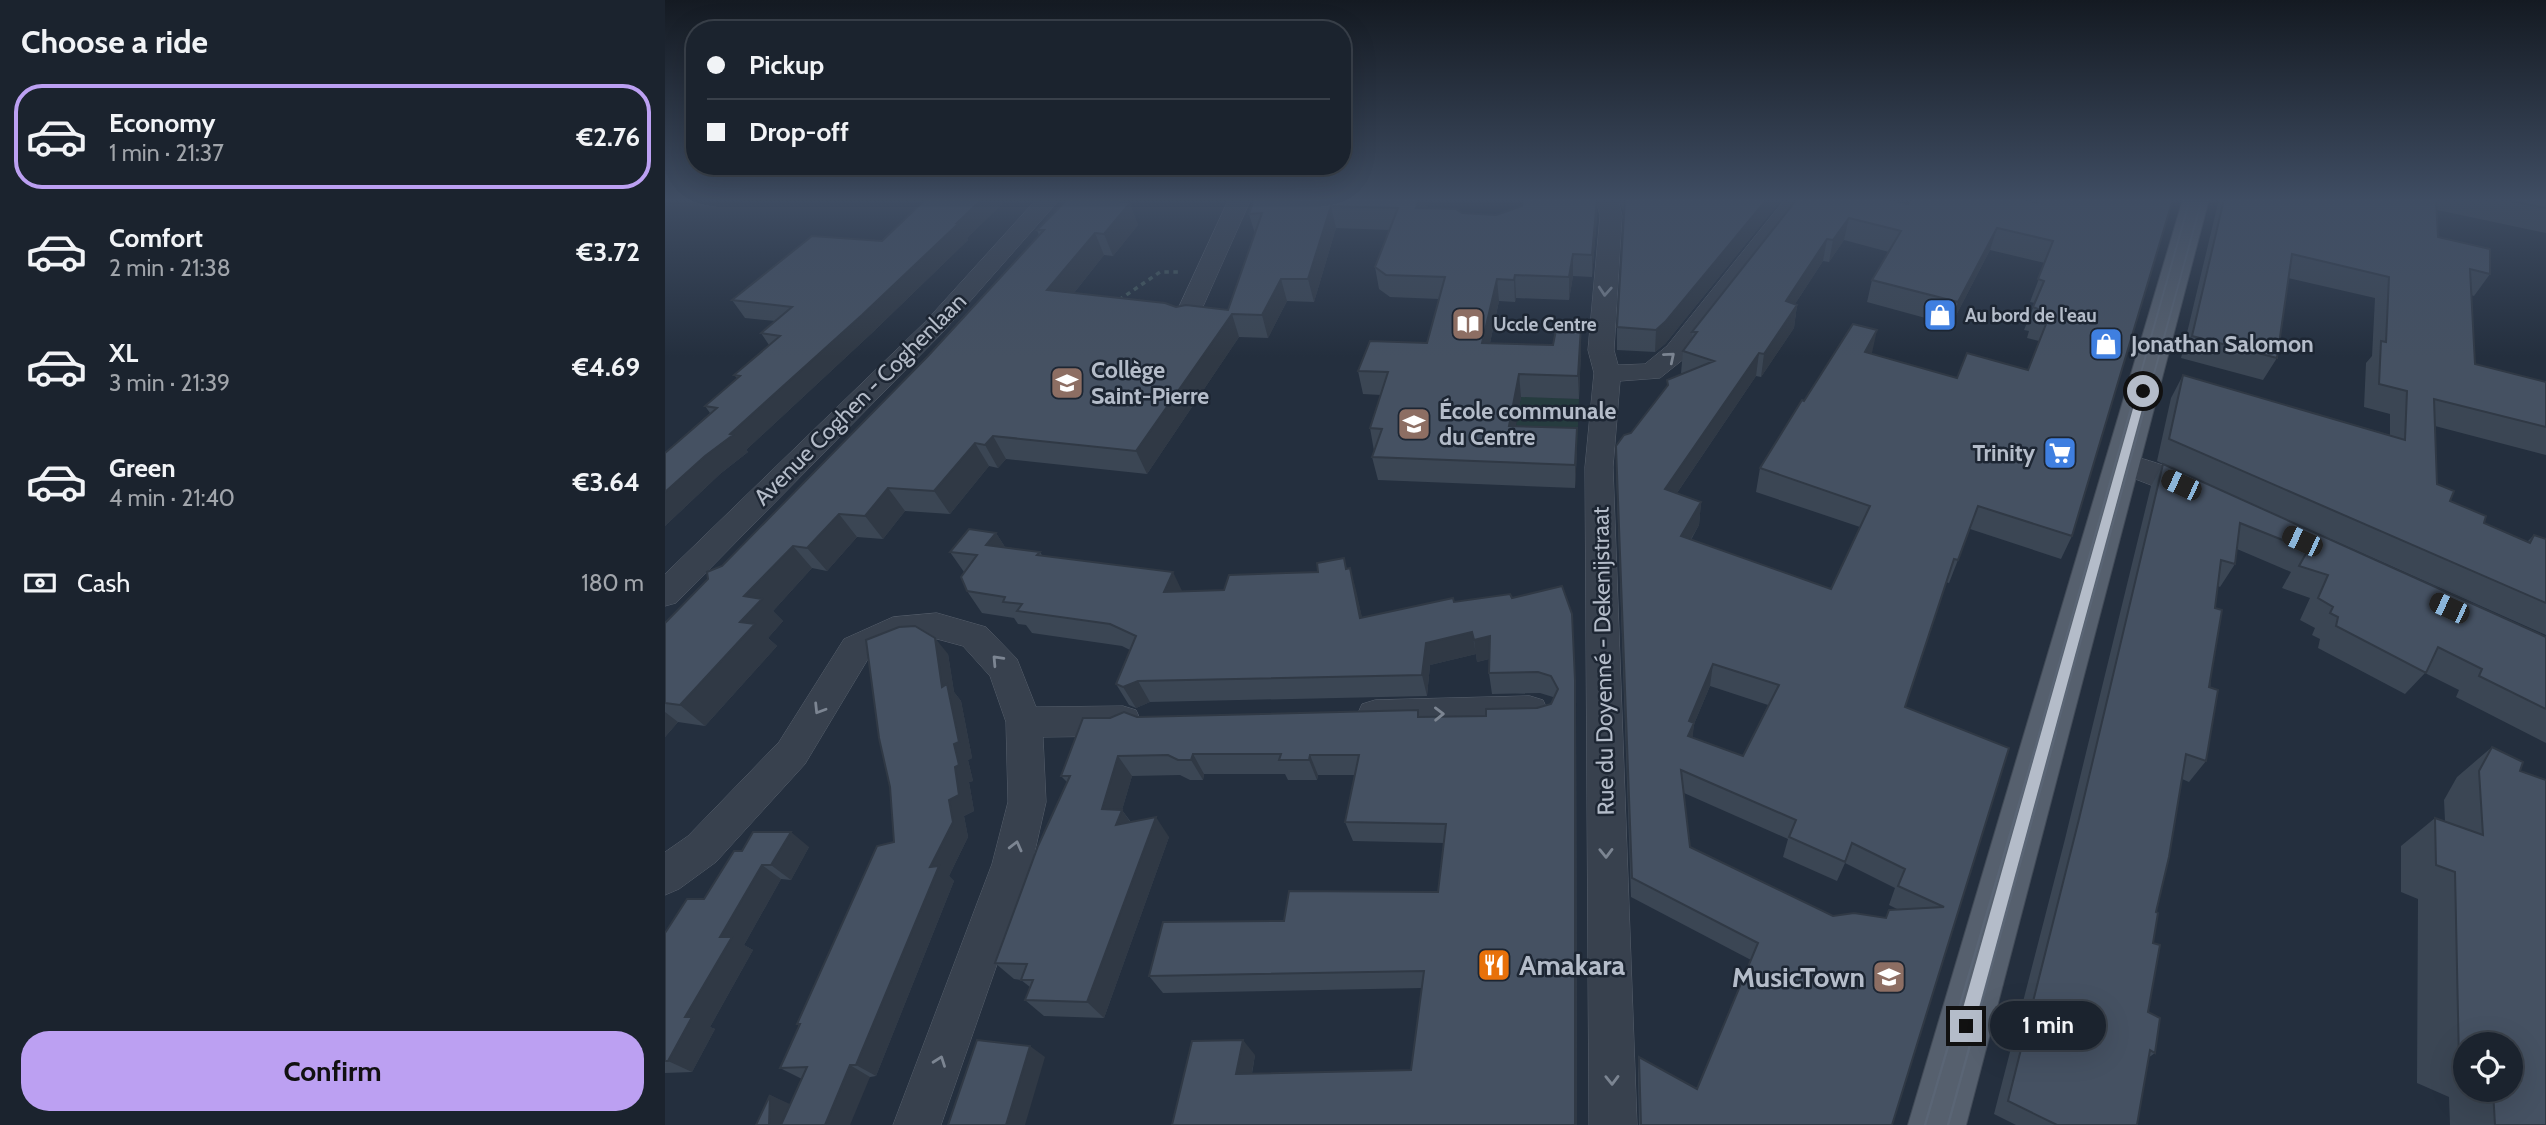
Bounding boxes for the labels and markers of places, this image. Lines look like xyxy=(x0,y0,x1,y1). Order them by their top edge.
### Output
shop icon: Au bord de l'eau xyxy=(1921,296,1959,334)
place label: Au bord de l'eau xyxy=(1965,304,2097,327)
library icon: Uccle Centre xyxy=(1449,305,1487,343)
place label: Uccle Centre xyxy=(1493,313,1597,336)
shop icon: Jonathan Salomon xyxy=(2087,325,2125,363)
place label: Jonathan Salomon xyxy=(2130,330,2314,358)
place label: Collège Saint-Pierre xyxy=(1091,356,1209,410)
school or university icon: Collège Saint-Pierre xyxy=(1048,364,1086,402)
place label: École communale du Centre xyxy=(1439,397,1616,451)
school or university icon: École communale du Centre xyxy=(1395,405,1433,443)
supermarket icon: Trinity xyxy=(2041,434,2079,472)
place label: Trinity xyxy=(1973,439,2036,467)
restaurant icon: Amakara xyxy=(1475,946,1513,984)
place label: Amakara xyxy=(1519,948,1625,982)
school or university icon: MusicTown xyxy=(1870,958,1908,996)
place label: MusicTown xyxy=(1732,960,1865,994)

